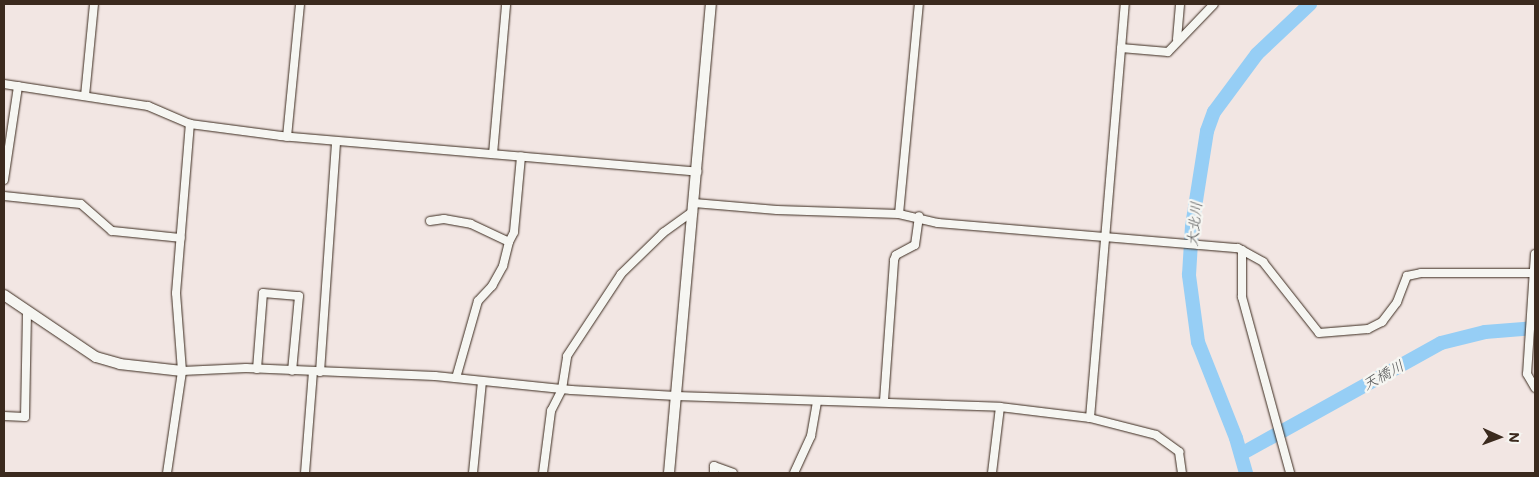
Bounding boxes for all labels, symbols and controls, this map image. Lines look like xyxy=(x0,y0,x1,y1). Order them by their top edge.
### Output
water label: 大北川 xyxy=(1183,201,1205,247)
water label: 天橋川 xyxy=(1359,356,1407,394)
north arrow xyxy=(1474,412,1524,462)
text: N xyxy=(1505,432,1524,443)

